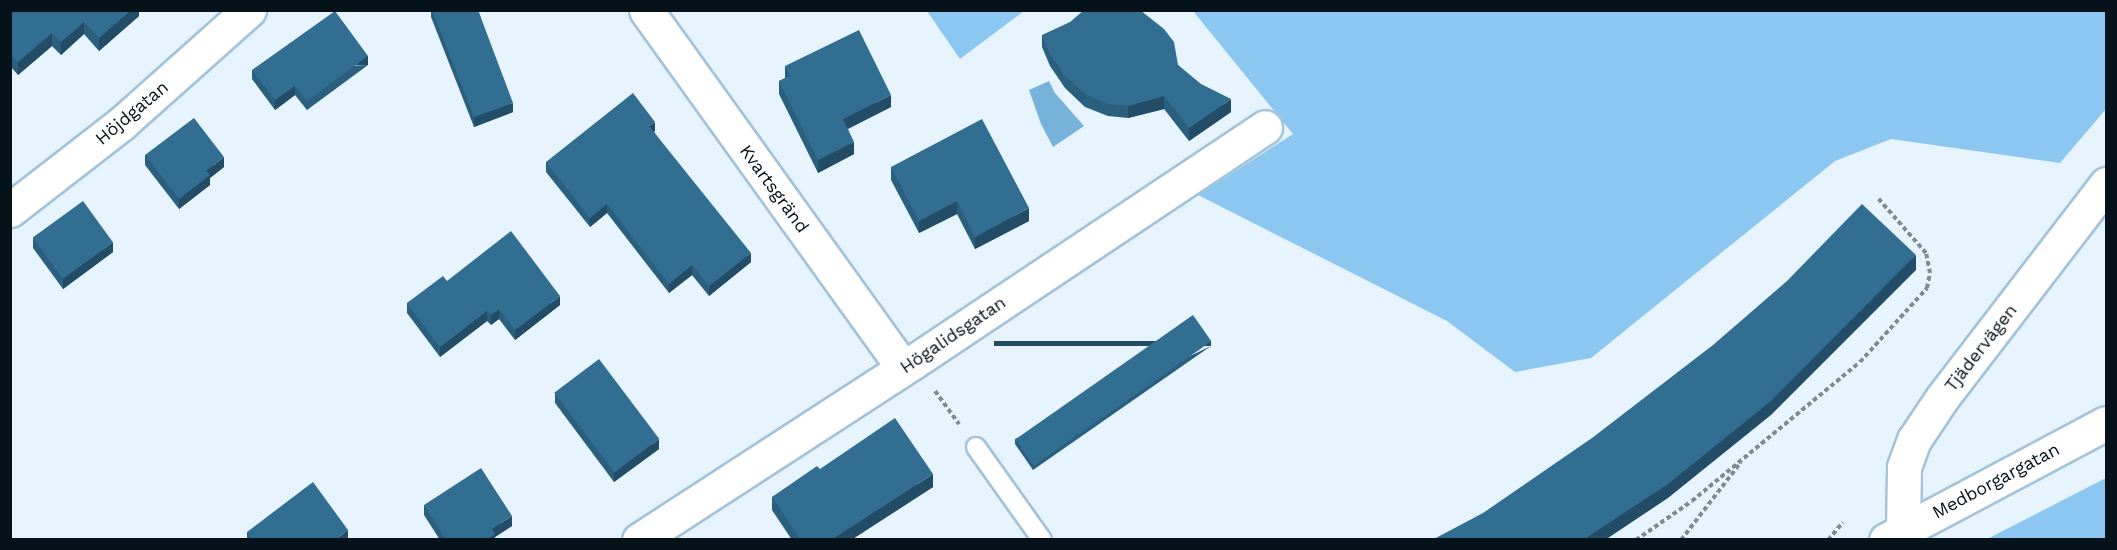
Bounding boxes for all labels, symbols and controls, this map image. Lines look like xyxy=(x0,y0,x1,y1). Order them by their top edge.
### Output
street label: Höjdgatan xyxy=(91,76,173,150)
street label: Kvartsgränd xyxy=(735,141,813,237)
street label: Högalidsgatan xyxy=(896,292,1010,378)
street label: Tjädervägen xyxy=(1940,300,2022,396)
street label: Medborgargatan xyxy=(1929,438,2063,524)

